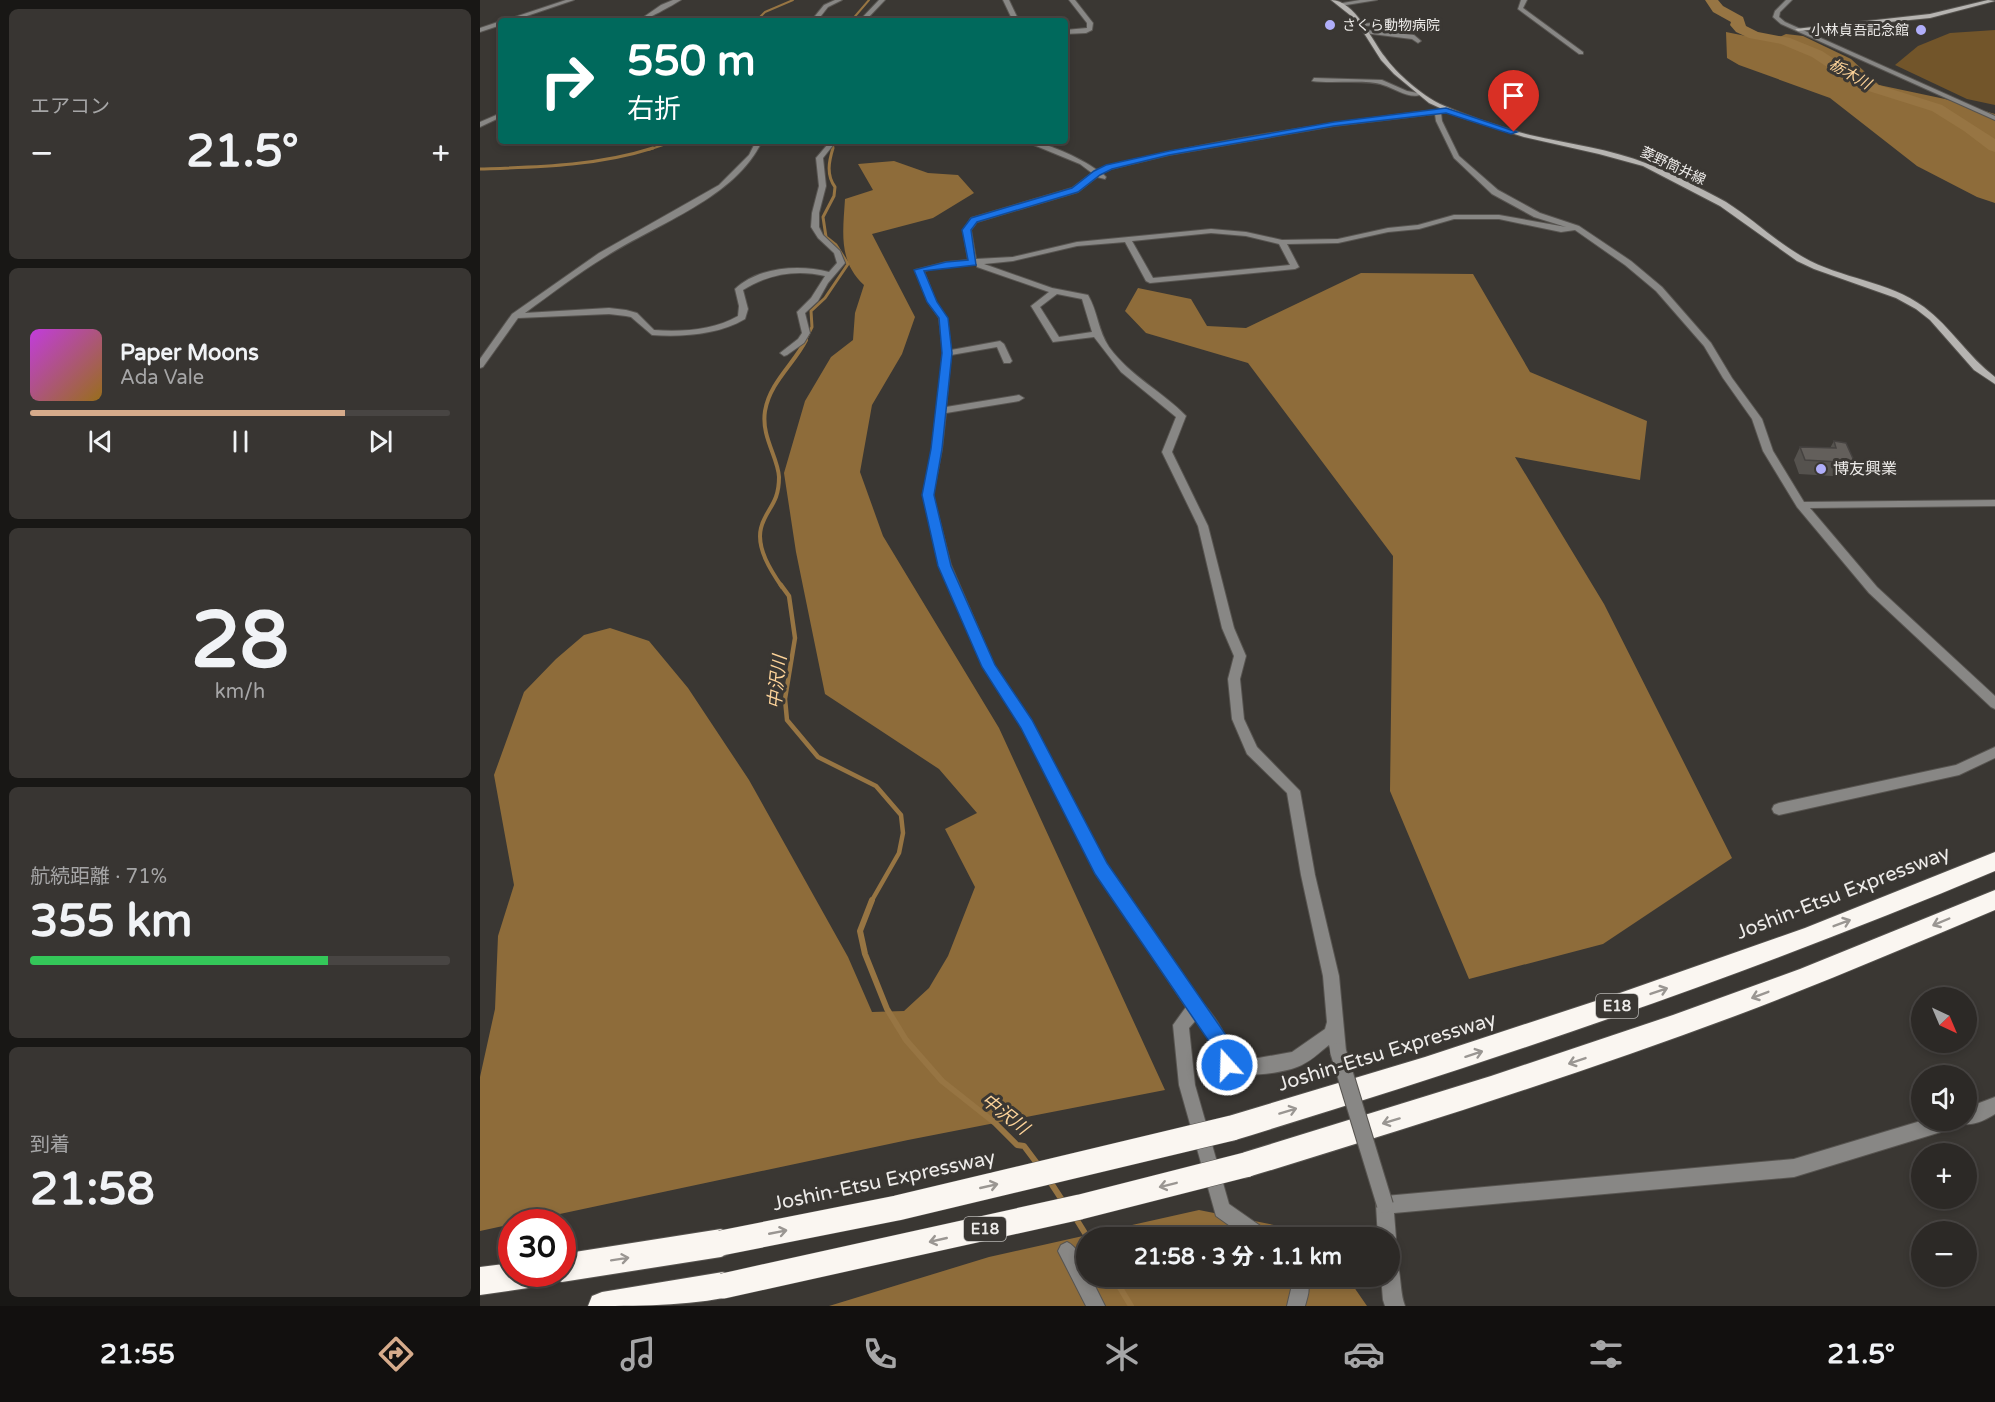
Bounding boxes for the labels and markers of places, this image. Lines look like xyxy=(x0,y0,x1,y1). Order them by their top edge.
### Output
place label: さくら動物病院 xyxy=(1342,17,1440,34)
marker: さくら動物病院 xyxy=(1323,18,1337,32)
place label: 小林貞吾記念館 xyxy=(1811,22,1909,39)
marker: 小林貞吾記念館 xyxy=(1914,23,1928,37)
pin xyxy=(1488,70,1539,132)
place label: 博友興業 xyxy=(1833,459,1897,479)
marker: 博友興業 xyxy=(1814,462,1828,476)

